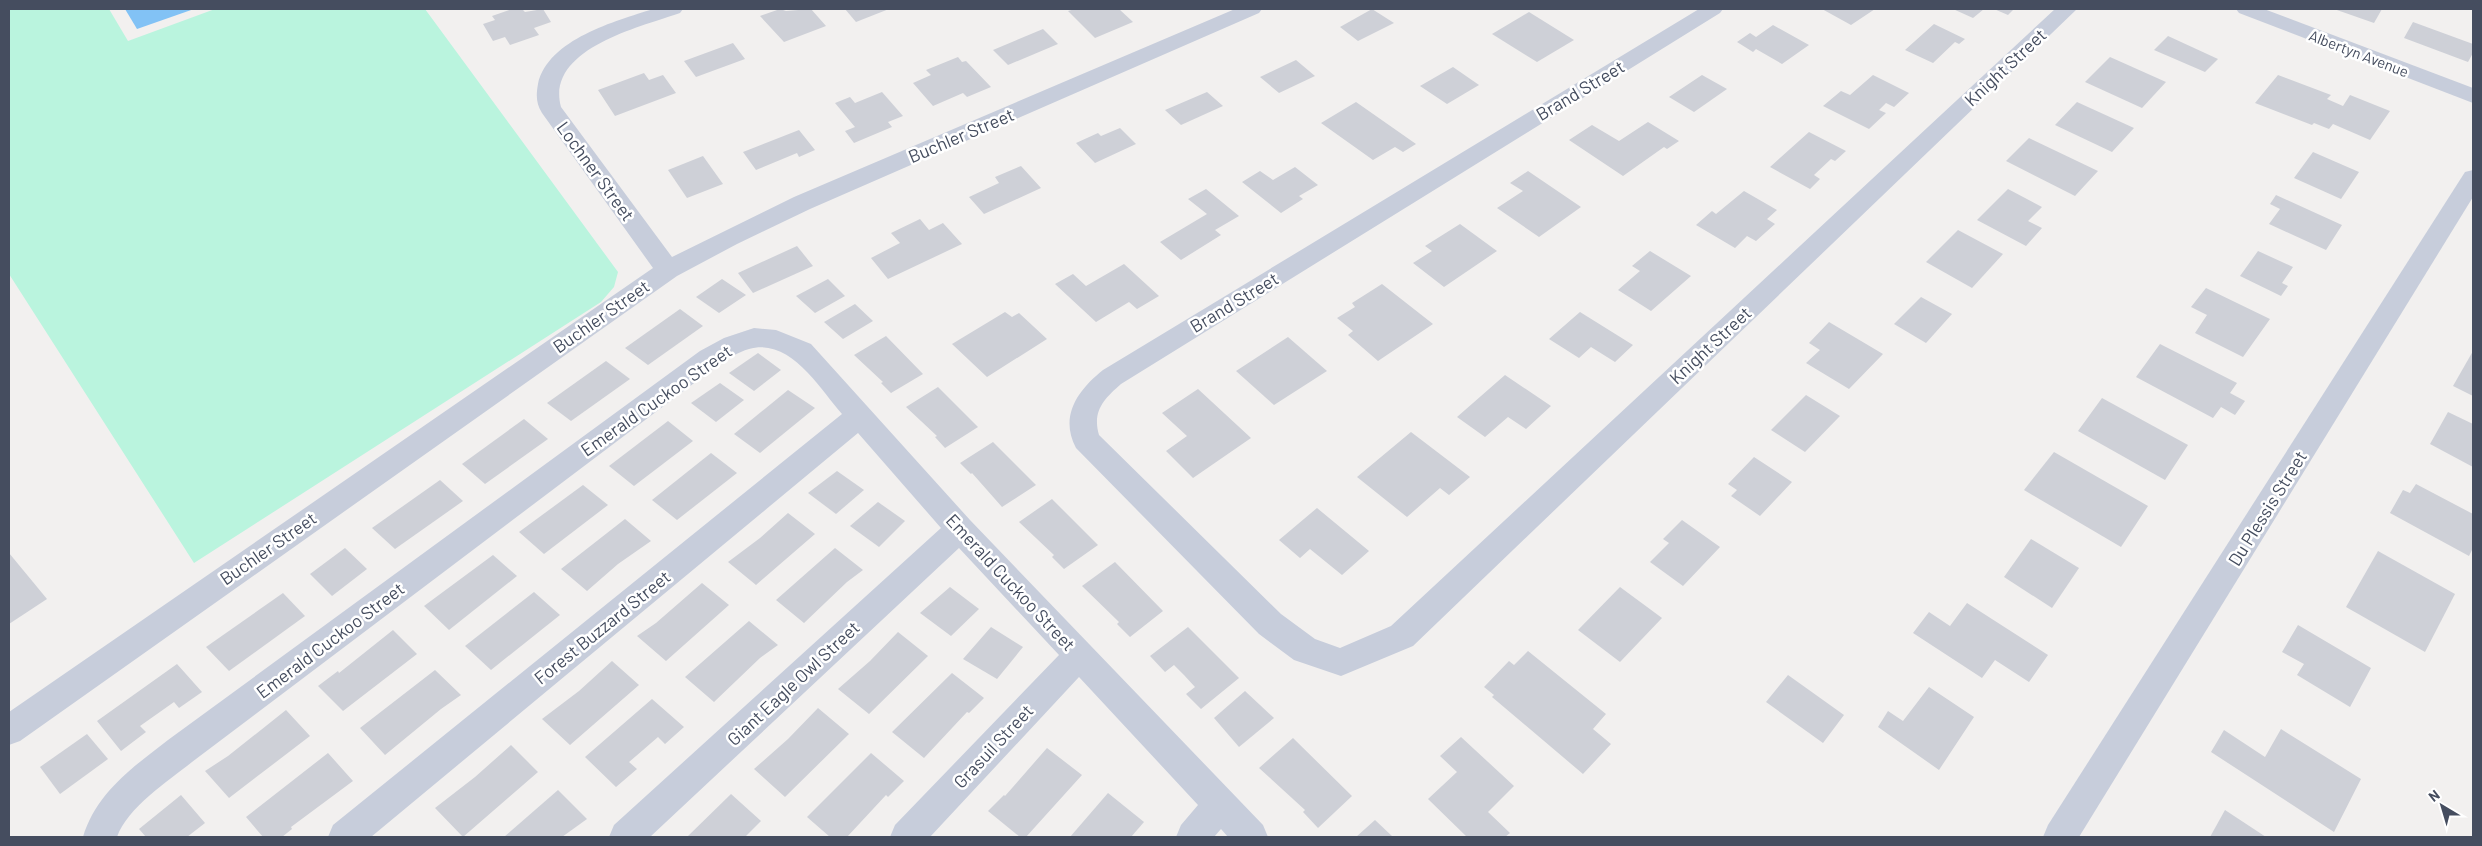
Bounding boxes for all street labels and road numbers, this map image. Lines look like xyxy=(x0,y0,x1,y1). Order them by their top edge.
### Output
street label: Knight Street xyxy=(1959,24,2051,110)
street label: Albertyn Avenue xyxy=(2307,26,2411,80)
street label: Brand Street xyxy=(1532,55,1628,125)
street label: Buchler Street xyxy=(905,103,1017,167)
street label: Lochner Street xyxy=(553,117,639,225)
street label: Brand Street xyxy=(1186,267,1282,337)
street label: Buchler Street xyxy=(548,275,654,357)
street label: Knight Street xyxy=(1664,302,1756,388)
street label: Emerald Cuckoo Street xyxy=(576,340,736,460)
street label: Du Plessis Street xyxy=(2223,446,2311,570)
street label: Buchler Street xyxy=(215,507,321,589)
street label: Emerald Cuckoo Street xyxy=(942,509,1080,655)
street label: Forest Buzzard Street xyxy=(529,565,675,689)
street label: Emerald Cuckoo Street xyxy=(252,577,408,703)
street label: Giant Eagle Owl Street xyxy=(722,616,864,750)
street label: Grasuil Street xyxy=(949,700,1037,792)

